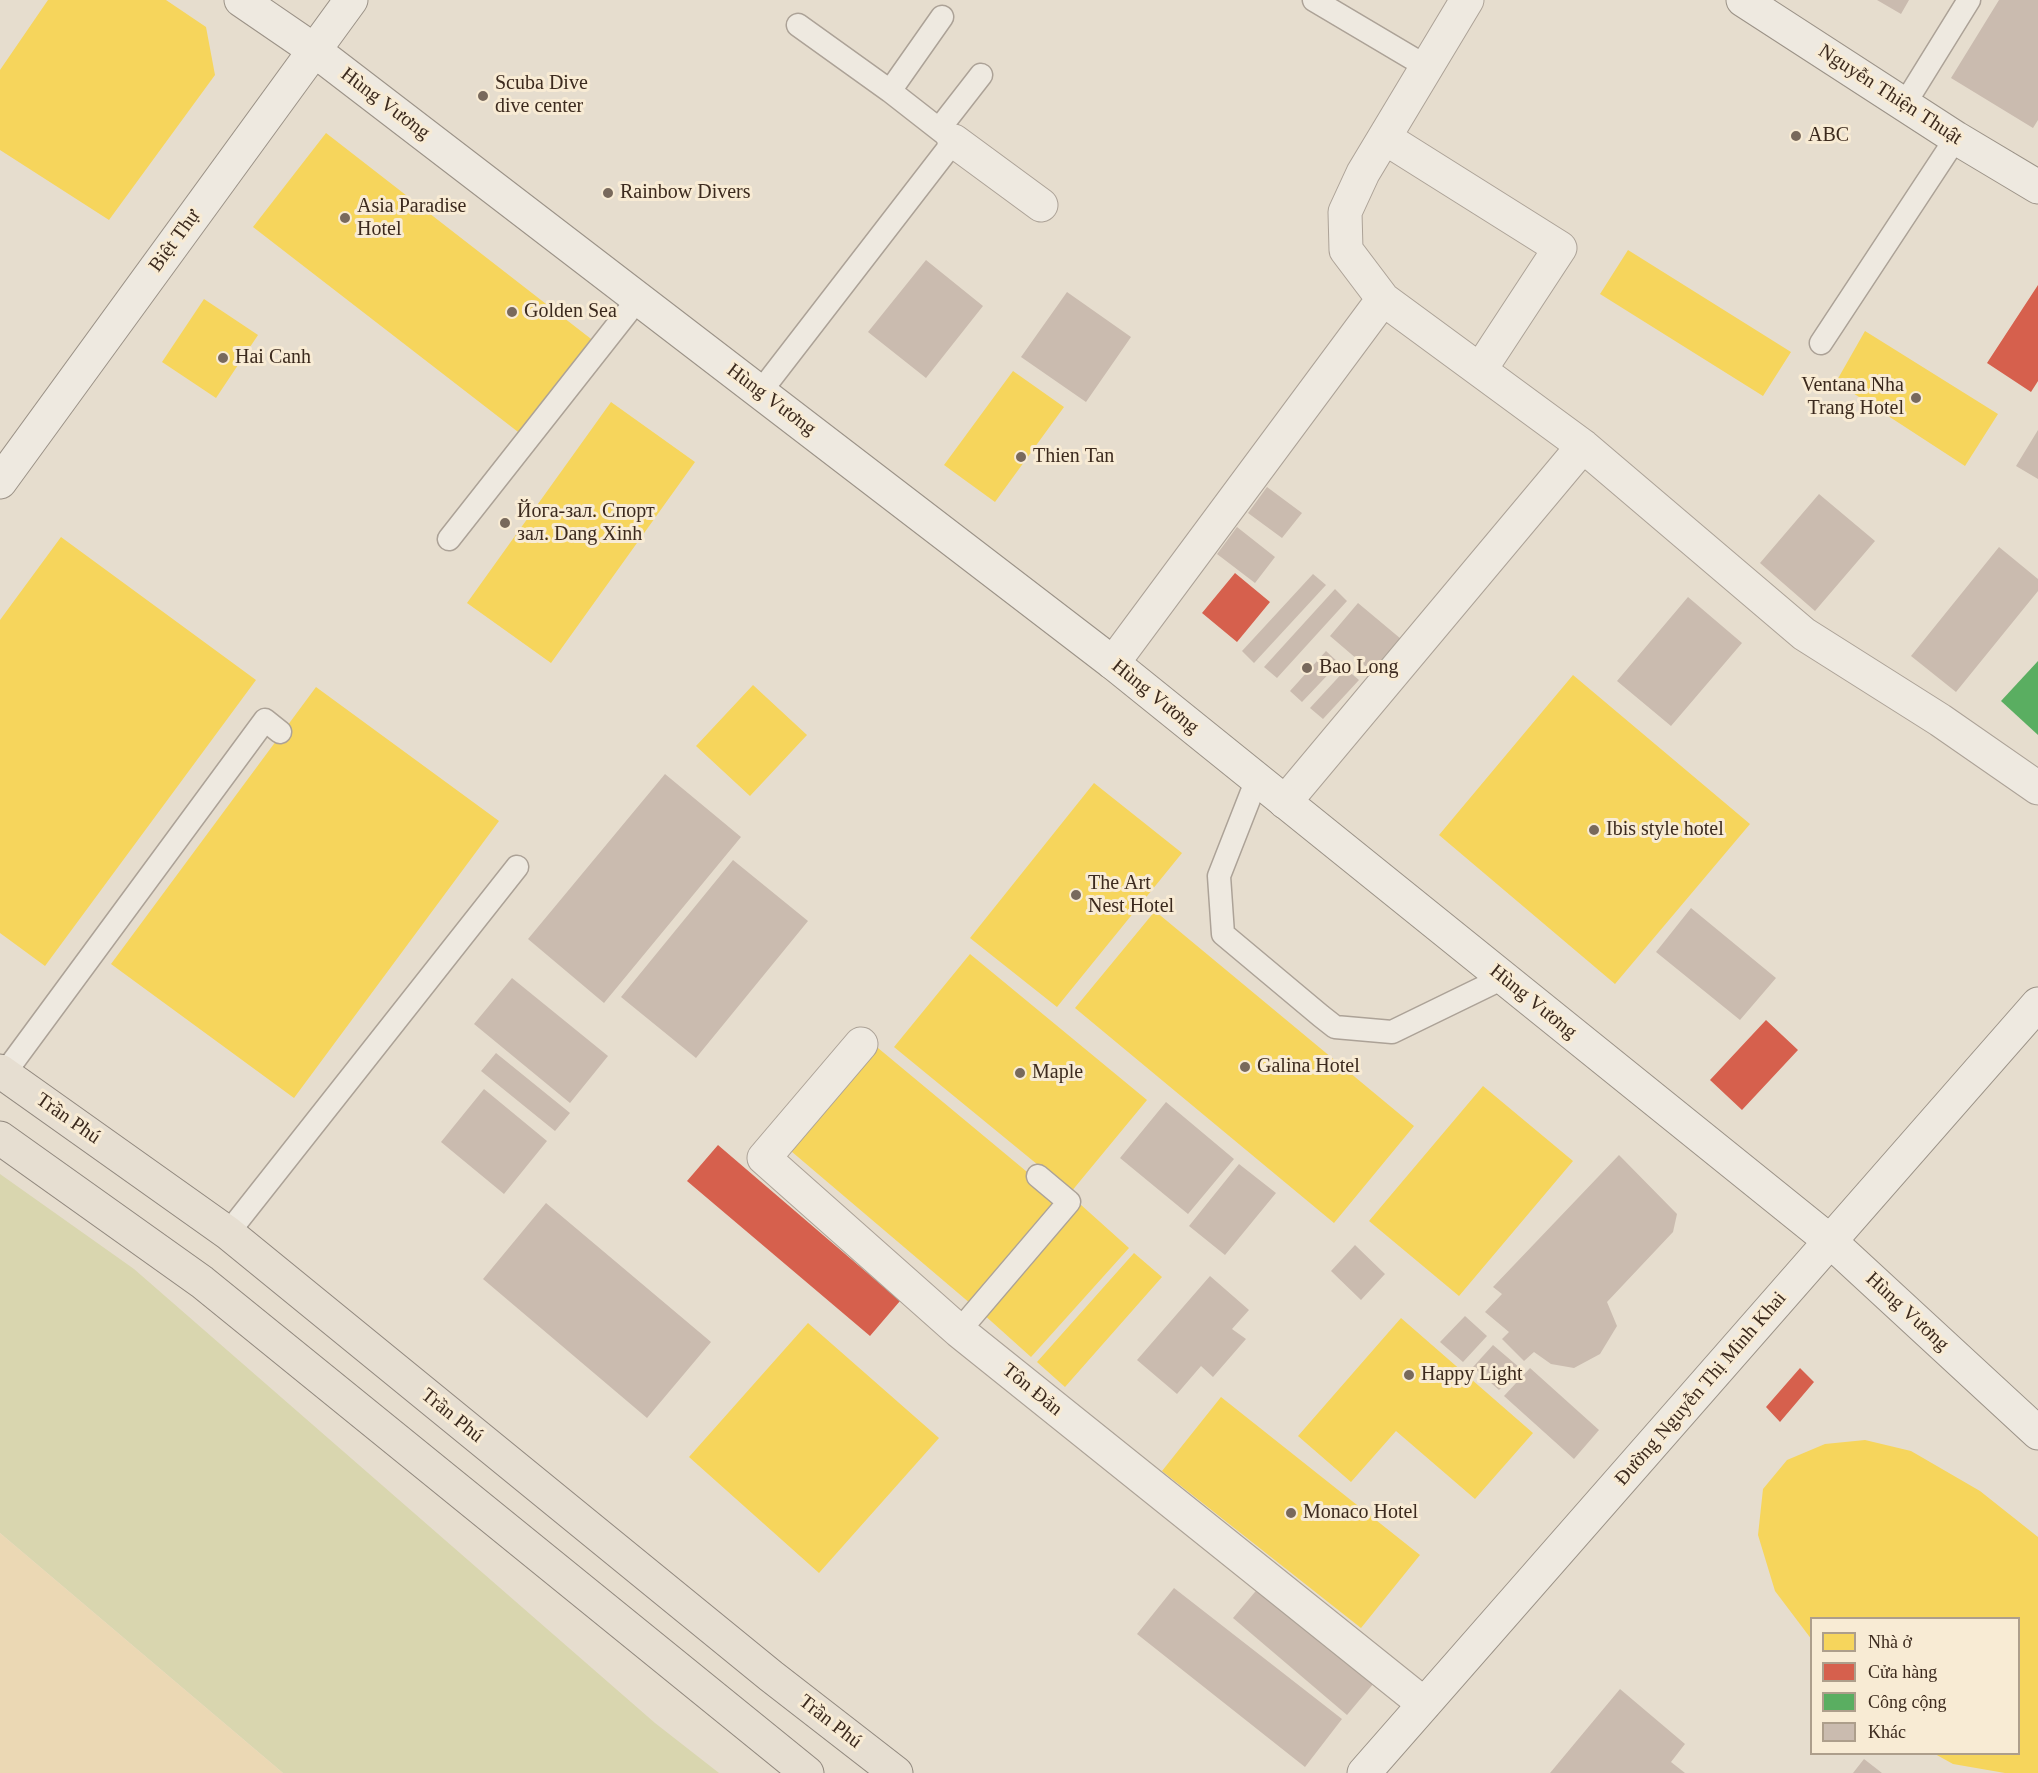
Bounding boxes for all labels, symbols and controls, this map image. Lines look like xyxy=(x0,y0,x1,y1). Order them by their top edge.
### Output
street label: Nguyễn Thiện Thuật xyxy=(1805,34,1975,156)
street label: Hùng Vương xyxy=(333,60,437,148)
place label: Scuba Dive dive center xyxy=(495,72,598,119)
marker: Scuba Dive dive center xyxy=(476,89,490,103)
place label: ABC xyxy=(1808,124,1846,148)
marker: ABC xyxy=(1789,129,1803,143)
place label: Rainbow Divers xyxy=(620,181,764,205)
marker: Rainbow Divers xyxy=(601,186,615,200)
place label: Asia Paradise Hotel xyxy=(357,195,480,242)
street label: Biệt Thự xyxy=(142,203,208,279)
marker: Asia Paradise Hotel xyxy=(338,211,352,225)
place label: Golden Sea xyxy=(524,300,630,324)
marker: Golden Sea xyxy=(505,305,519,319)
place label: Hai Canh xyxy=(235,346,319,370)
marker: Hai Canh xyxy=(216,351,230,365)
street label: Hùng Vương xyxy=(719,356,823,444)
place label: Ventana Nha Trang Hotel xyxy=(1786,374,1904,421)
marker: Ventana Nha Trang Hotel xyxy=(1909,391,1923,405)
place label: Thien Tan xyxy=(1033,445,1124,469)
marker: Thien Tan xyxy=(1014,450,1028,464)
place label: Йога-зал. Спорт зал. Dang Xinh xyxy=(517,500,673,547)
marker: Йога-зал. Спорт зал. Dang Xinh xyxy=(498,516,512,530)
street label: Hùng Vương xyxy=(1103,652,1207,742)
place label: Bao Long xyxy=(1319,656,1406,680)
marker: Bao Long xyxy=(1300,661,1314,675)
place label: Ibis style hotel xyxy=(1606,818,1739,842)
marker: Ibis style hotel xyxy=(1587,823,1601,837)
place label: The Art Nest Hotel xyxy=(1088,872,1185,919)
marker: The Art Nest Hotel xyxy=(1069,888,1083,902)
street label: Hùng Vương xyxy=(1481,957,1585,1047)
place label: Galina Hotel xyxy=(1257,1055,1371,1079)
marker: Galina Hotel xyxy=(1238,1060,1252,1074)
place label: Maple xyxy=(1032,1061,1089,1085)
marker: Maple xyxy=(1013,1066,1027,1080)
street label: Trần Phú xyxy=(27,1085,109,1153)
street label: Hùng Vương xyxy=(1857,1265,1957,1359)
street label: Đường Nguyễn Thị Minh Khai xyxy=(1604,1280,1798,1498)
street label: Tôn Đản xyxy=(995,1356,1069,1424)
place label: Happy Light xyxy=(1421,1363,1534,1387)
marker: Happy Light xyxy=(1402,1368,1416,1382)
street label: Trần Phú xyxy=(412,1381,492,1451)
place label: Monaco Hotel xyxy=(1303,1501,1431,1525)
marker: Monaco Hotel xyxy=(1284,1506,1298,1520)
legend xyxy=(1810,1617,2020,1755)
text: Nhà ở xyxy=(1868,1632,1912,1652)
text: Cửa hàng xyxy=(1868,1662,1937,1682)
street label: Trần Phú xyxy=(790,1687,870,1757)
text: Công cộng xyxy=(1868,1692,1947,1712)
text: Khác xyxy=(1868,1722,1906,1742)

